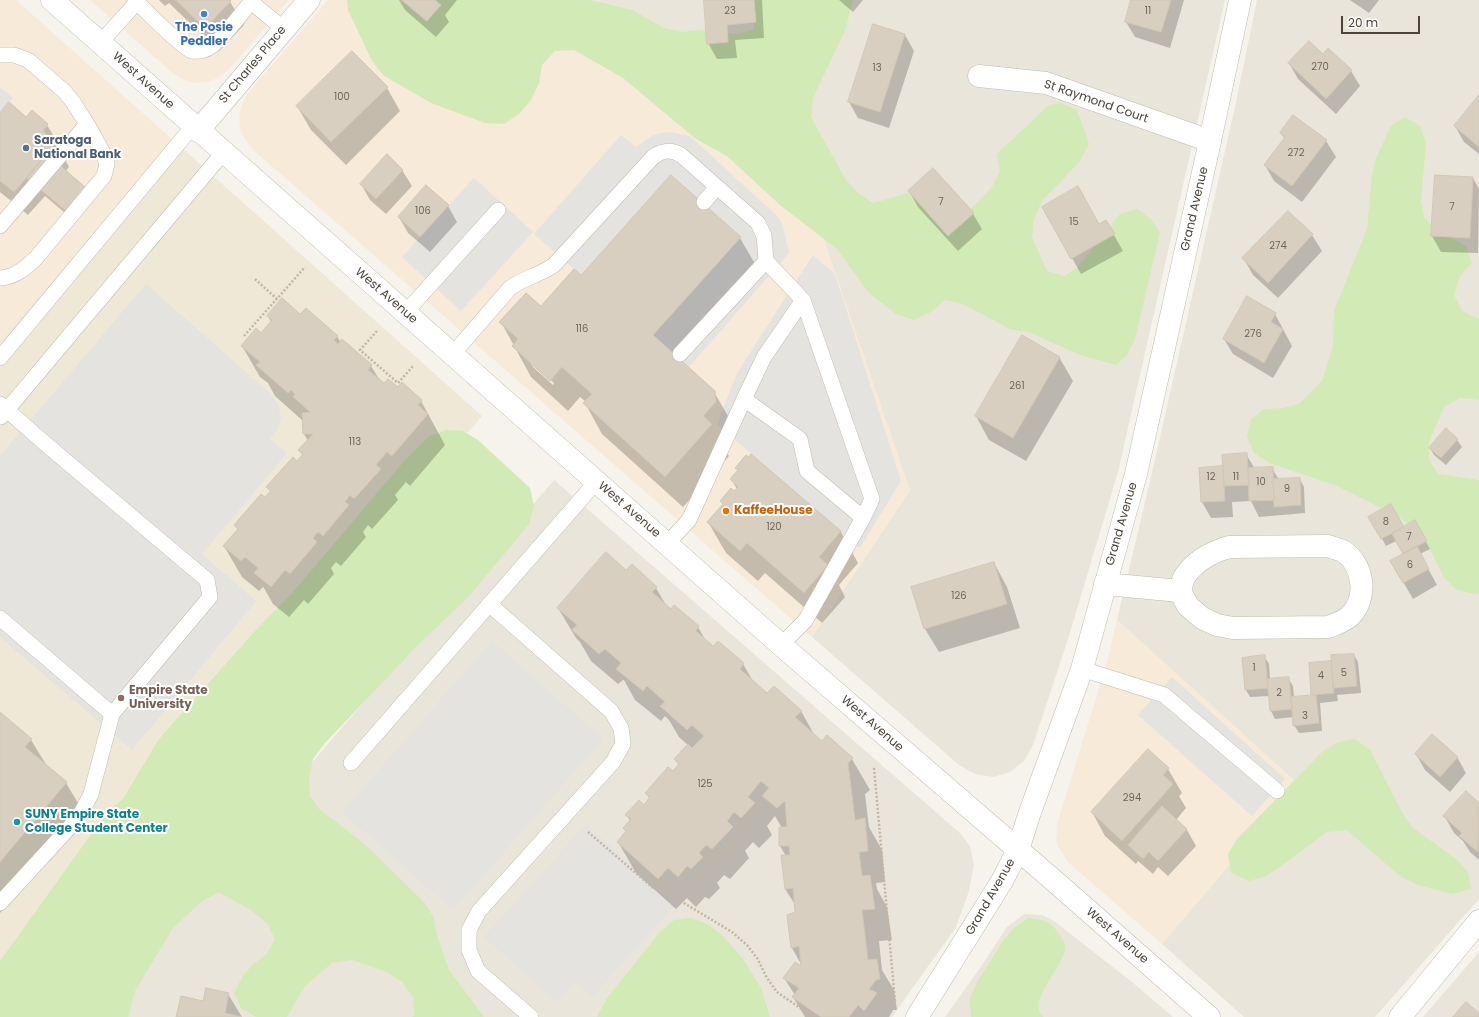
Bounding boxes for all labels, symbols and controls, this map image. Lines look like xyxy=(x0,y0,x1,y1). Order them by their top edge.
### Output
house number: 23 xyxy=(724,5,736,17)
house number: 11 xyxy=(1145,5,1151,17)
scale bar xyxy=(1343,8,1422,34)
marker: The Posie Peddler xyxy=(199,9,209,19)
text: 20 m xyxy=(1348,14,1378,31)
place label: The Posie Peddler xyxy=(175,21,233,49)
street label: St Charles Place xyxy=(216,23,290,107)
street label: West Avenue xyxy=(109,50,177,112)
house number: 270 xyxy=(1311,61,1329,73)
house number: 13 xyxy=(872,62,882,74)
street label: St Raymond Court xyxy=(1042,77,1150,127)
house number: 100 xyxy=(334,91,350,103)
place label: Saratoga National Bank xyxy=(34,134,121,162)
marker: Saratoga National Bank xyxy=(21,143,31,153)
house number: 272 xyxy=(1288,147,1304,159)
street label: Grand Avenue xyxy=(1178,165,1212,253)
house number: 7 xyxy=(938,196,944,208)
house number: 7 xyxy=(1449,201,1455,213)
house number: 106 xyxy=(415,205,431,217)
house number: 15 xyxy=(1069,216,1079,228)
house number: 274 xyxy=(1269,240,1287,252)
street label: West Avenue xyxy=(352,265,420,327)
house number: 116 xyxy=(576,323,588,335)
house number: 276 xyxy=(1244,328,1262,340)
house number: 261 xyxy=(1009,380,1025,392)
house number: 113 xyxy=(349,436,361,448)
house number: 12 xyxy=(1207,471,1215,483)
house number: 11 xyxy=(1233,471,1239,483)
house number: 10 xyxy=(1256,476,1266,488)
street label: West Avenue xyxy=(595,479,663,541)
street label: Grand Avenue xyxy=(1103,481,1141,567)
house number: 9 xyxy=(1284,483,1290,495)
place label: KaffeeHouse xyxy=(734,504,813,518)
marker: KaffeeHouse xyxy=(721,506,731,516)
house number: 8 xyxy=(1383,516,1389,528)
house number: 120 xyxy=(766,521,782,533)
house number: 7 xyxy=(1406,531,1412,543)
house number: 6 xyxy=(1407,559,1413,571)
house number: 126 xyxy=(951,590,967,602)
house number: 1 xyxy=(1252,662,1256,674)
house number: 5 xyxy=(1341,667,1347,679)
house number: 4 xyxy=(1318,670,1324,682)
place label: Empire State University xyxy=(129,684,208,712)
house number: 2 xyxy=(1276,687,1282,699)
marker: Empire State University xyxy=(116,693,126,703)
street label: West Avenue xyxy=(838,693,906,755)
house number: 3 xyxy=(1302,710,1308,722)
house number: 125 xyxy=(697,778,713,790)
house number: 294 xyxy=(1123,792,1141,804)
place label: SUNY Empire State College Student Center xyxy=(25,808,168,836)
marker: SUNY Empire State College Student Center xyxy=(12,817,22,827)
street label: Grand Avenue xyxy=(963,856,1019,938)
street label: West Avenue xyxy=(1083,905,1151,967)

